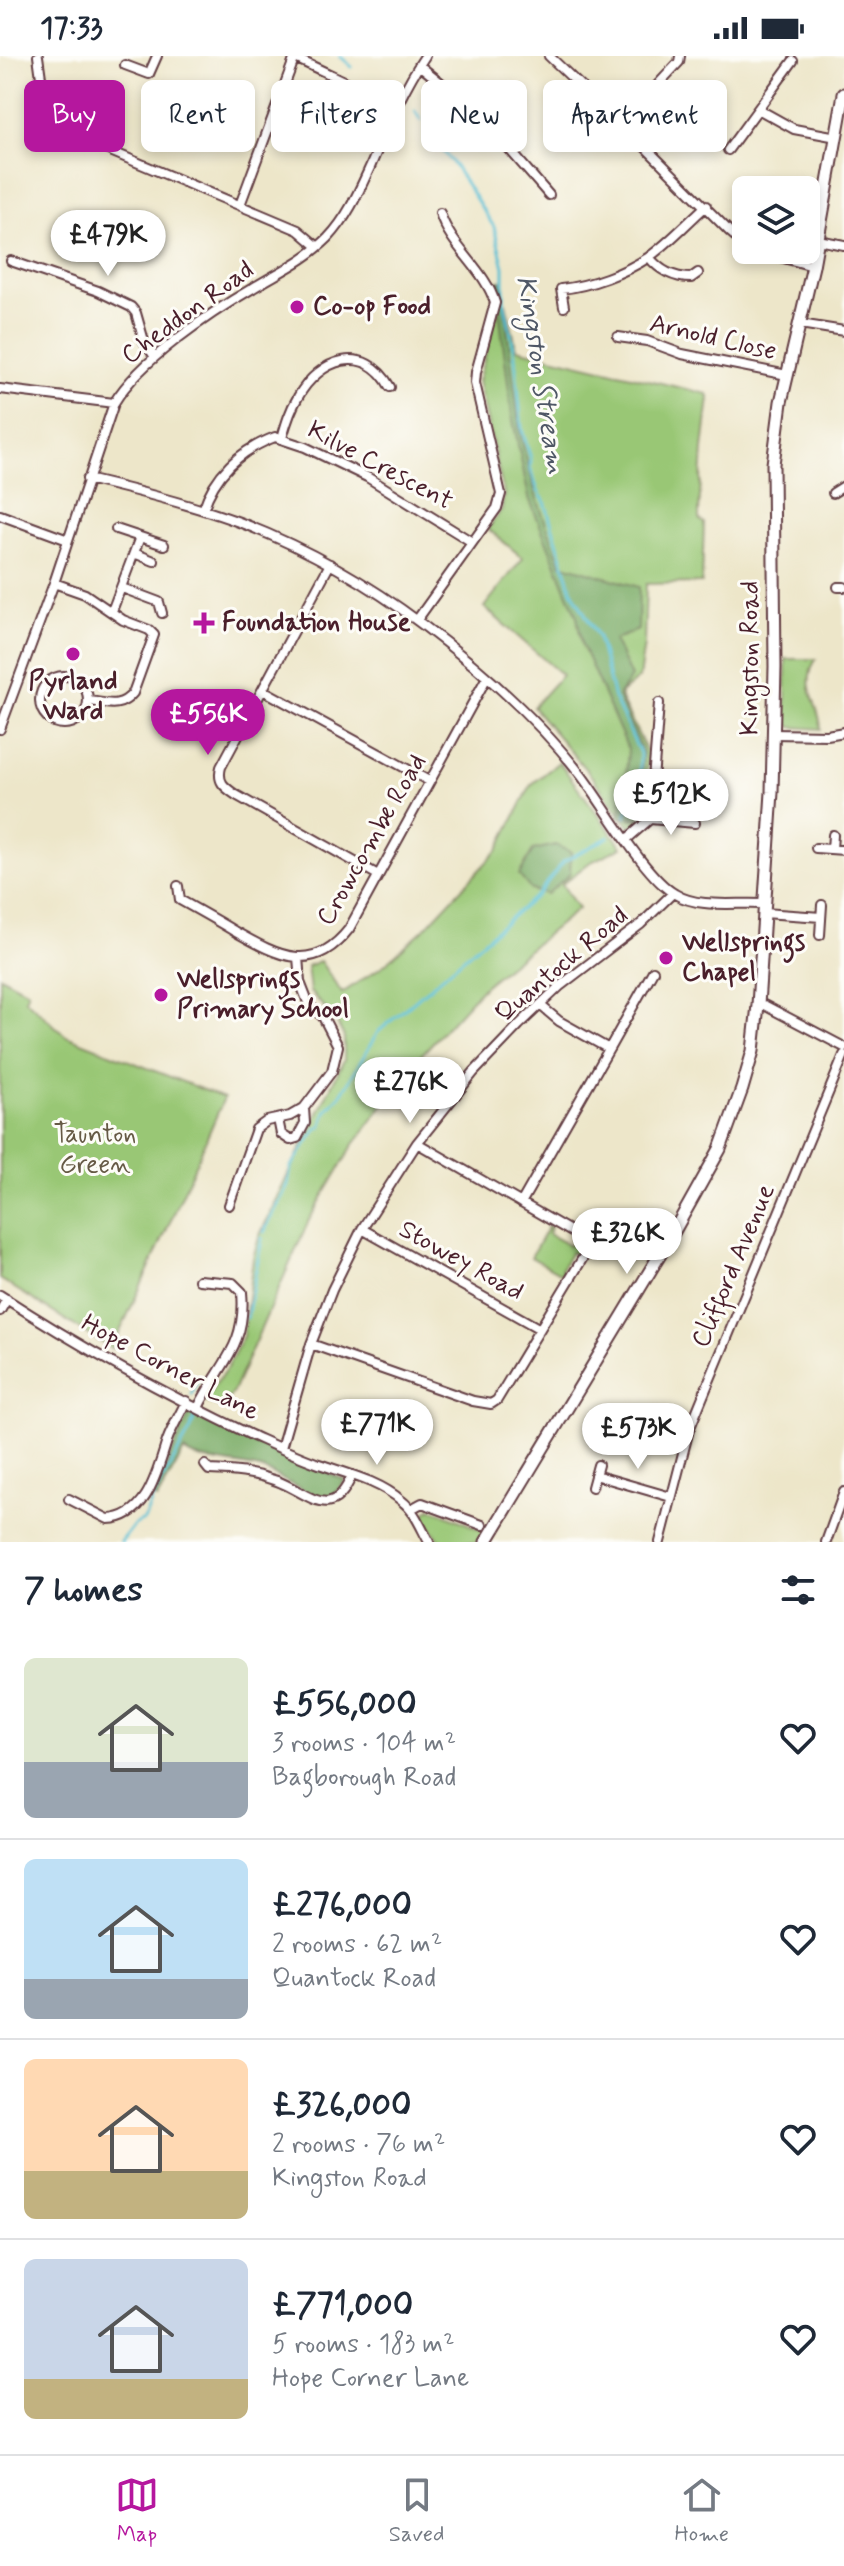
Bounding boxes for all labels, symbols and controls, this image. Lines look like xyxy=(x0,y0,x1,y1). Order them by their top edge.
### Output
text: 17:33 xyxy=(40,9,103,48)
chip: Buy xyxy=(24,80,125,152)
chip: Rent xyxy=(141,80,255,152)
chip: Filters xyxy=(271,80,405,152)
chip: New xyxy=(421,80,527,152)
chip: Apartment xyxy=(543,80,727,152)
map controls xyxy=(732,176,820,264)
button: layers xyxy=(732,176,820,264)
pin: £479K xyxy=(52,210,164,278)
text: £479K xyxy=(69,219,147,253)
street label: Cheddon Road xyxy=(115,253,261,373)
water label: Kingston Stream xyxy=(504,273,574,477)
place label: Co-op Food xyxy=(313,290,431,324)
marker: Co-op Food xyxy=(288,298,306,316)
street label: Arnold Close xyxy=(646,307,780,369)
street label: Kilve Crescent xyxy=(301,413,459,519)
street label: Kingston Road xyxy=(734,581,770,735)
place label: Foundation House xyxy=(222,606,411,640)
marker: Foundation House xyxy=(193,612,215,634)
marker: Pyrland Ward xyxy=(64,645,82,663)
place label: Pyrland Ward xyxy=(29,665,117,729)
pin: £556K xyxy=(152,689,264,757)
text: £556K xyxy=(169,698,247,732)
street label: Crowcombe Road xyxy=(309,748,435,932)
pin: £512K xyxy=(615,769,727,837)
text: £512K xyxy=(632,778,710,812)
street label: Quantock Road xyxy=(488,899,636,1031)
place label: Wellsprings Chapel xyxy=(681,926,805,990)
marker: Wellsprings Chapel xyxy=(657,949,675,967)
place label: Wellsprings Primary School xyxy=(176,963,349,1027)
marker: Wellsprings Primary School xyxy=(152,986,170,1004)
pin: £276K xyxy=(354,1057,466,1125)
text: £276K xyxy=(373,1066,447,1100)
park label: Taunton Green xyxy=(54,1118,136,1182)
street label: Clifford Avenue xyxy=(684,1179,786,1354)
pin: £326K xyxy=(571,1208,683,1276)
street label: Stowey Road xyxy=(393,1213,529,1309)
text: £326K xyxy=(590,1217,664,1251)
street label: Hope Corner Lane xyxy=(75,1307,265,1429)
pin: £771K xyxy=(321,1399,433,1467)
pin: £573K xyxy=(582,1403,694,1471)
text: £771K xyxy=(339,1408,415,1442)
text: £573K xyxy=(600,1412,676,1446)
text: 7 homes xyxy=(24,1568,143,1613)
icon: filters xyxy=(776,1568,820,1612)
text: £556,000 xyxy=(272,1682,417,1727)
icon: home xyxy=(88,1690,184,1786)
icon: heart xyxy=(776,1716,820,1760)
text: 3 rooms · 104 m² xyxy=(272,1727,456,1761)
text: Bagborough Road xyxy=(272,1761,457,1795)
text: £276,000 xyxy=(272,1883,412,1928)
icon: home xyxy=(88,1891,184,1987)
icon: heart xyxy=(776,1917,820,1961)
text: 2 rooms · 62 m² xyxy=(272,1928,442,1962)
text: Quantock Road xyxy=(272,1962,436,1996)
text: £326,000 xyxy=(272,2083,411,2128)
icon: home xyxy=(88,2091,184,2187)
icon: heart xyxy=(776,2117,820,2161)
text: 2 rooms · 76 m² xyxy=(272,2128,445,2162)
text: Kingston Road xyxy=(272,2162,427,2196)
text: £771,000 xyxy=(272,2283,413,2328)
icon: home xyxy=(88,2291,184,2387)
icon: heart xyxy=(776,2317,820,2361)
text: 5 rooms · 183 m² xyxy=(272,2328,455,2362)
text: Hope Corner Lane xyxy=(272,2362,469,2396)
tab: Map xyxy=(115,2473,159,2549)
tab: Saved xyxy=(389,2473,444,2549)
tab: Home xyxy=(674,2473,729,2549)

